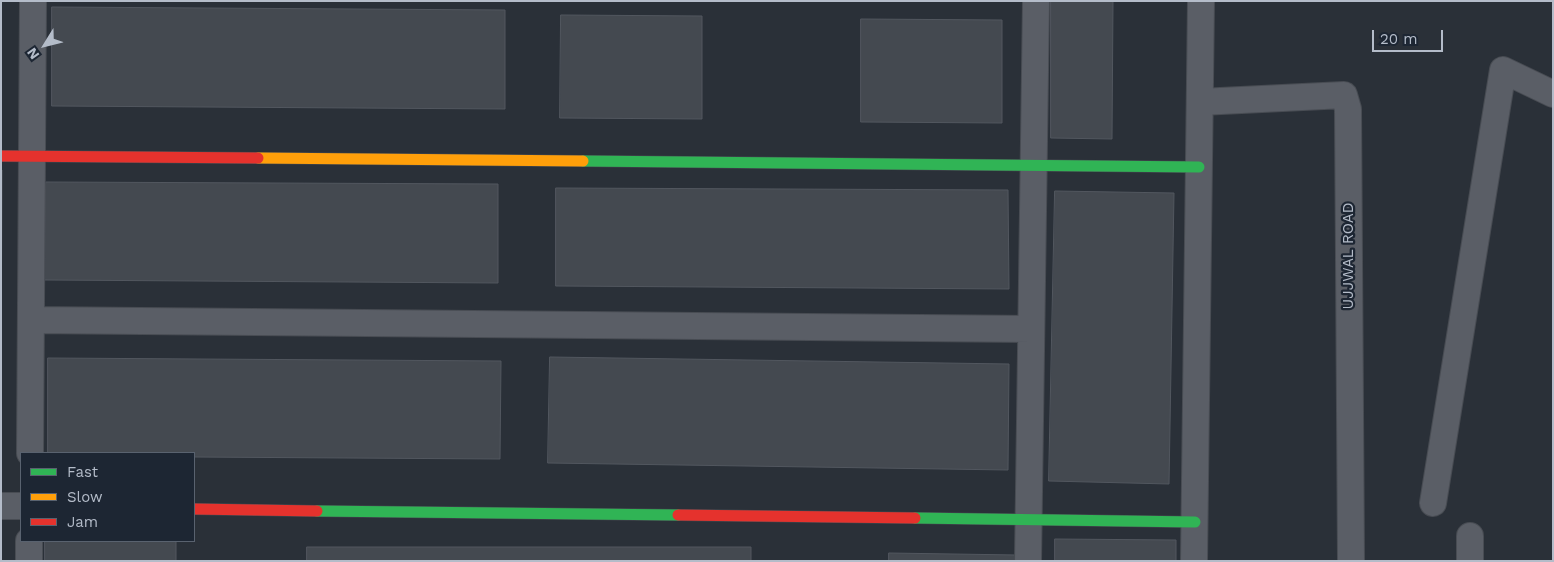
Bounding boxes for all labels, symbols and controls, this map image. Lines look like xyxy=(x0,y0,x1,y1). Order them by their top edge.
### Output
north arrow xyxy=(20,20,70,70)
scale bar xyxy=(1374,20,1445,52)
text: 20 m xyxy=(1380,30,1418,48)
text: N xyxy=(23,45,42,63)
street label: UJJWAL ROAD xyxy=(1340,203,1358,309)
legend xyxy=(20,452,195,542)
text: Fast xyxy=(67,463,98,481)
text: Slow xyxy=(67,488,103,506)
text: Jam xyxy=(67,513,98,531)

